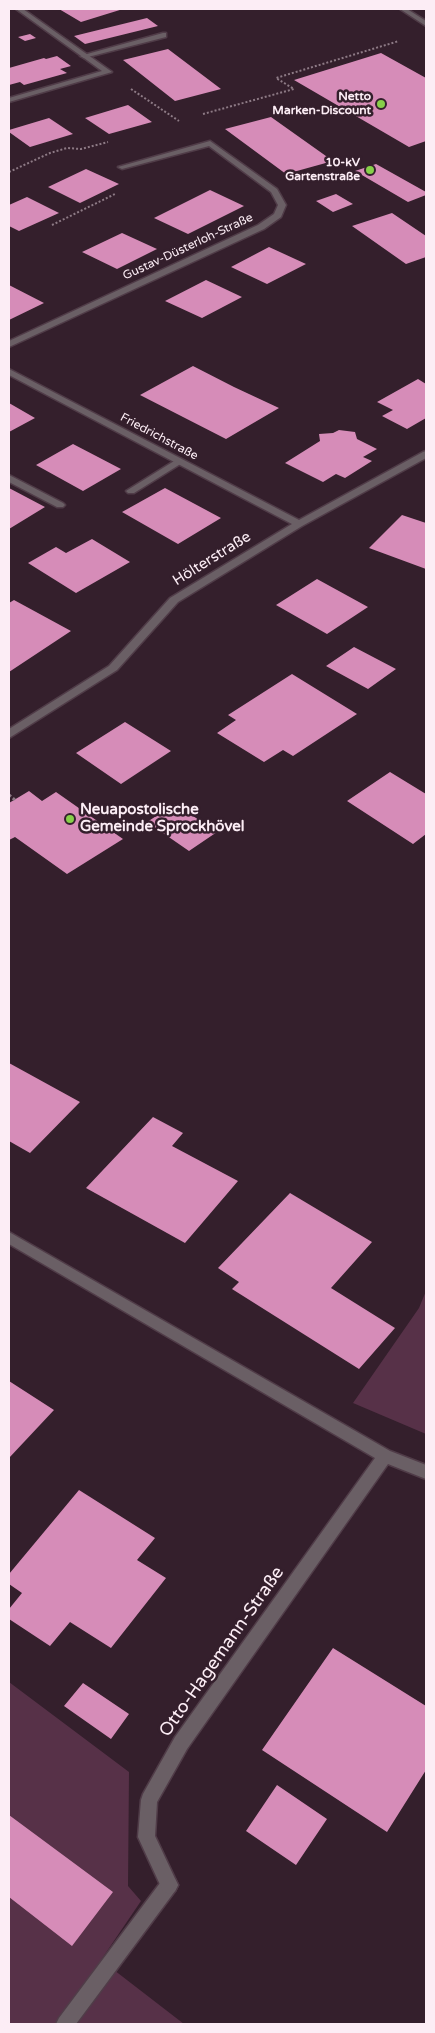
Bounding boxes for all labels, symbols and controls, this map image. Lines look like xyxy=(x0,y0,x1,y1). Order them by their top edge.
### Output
place label: Netto Marken-Discount xyxy=(272,90,371,118)
marker: Netto Marken-Discount xyxy=(375,98,387,110)
place label: 10-kV Gartenstraße xyxy=(285,156,360,184)
marker: 10-kV Gartenstraße xyxy=(364,164,376,176)
street label: Gustav-Düsterloh-Straße xyxy=(121,211,255,283)
street label: Friedrichstraße xyxy=(118,410,200,464)
street label: Hölterstraße xyxy=(170,528,254,590)
place label: Neuapostolische Gemeinde Sprockhövel xyxy=(80,801,244,836)
marker: Neuapostolische Gemeinde Sprockhövel xyxy=(64,813,76,825)
street label: Otto-Hagemann-Straße xyxy=(155,1563,289,1741)

